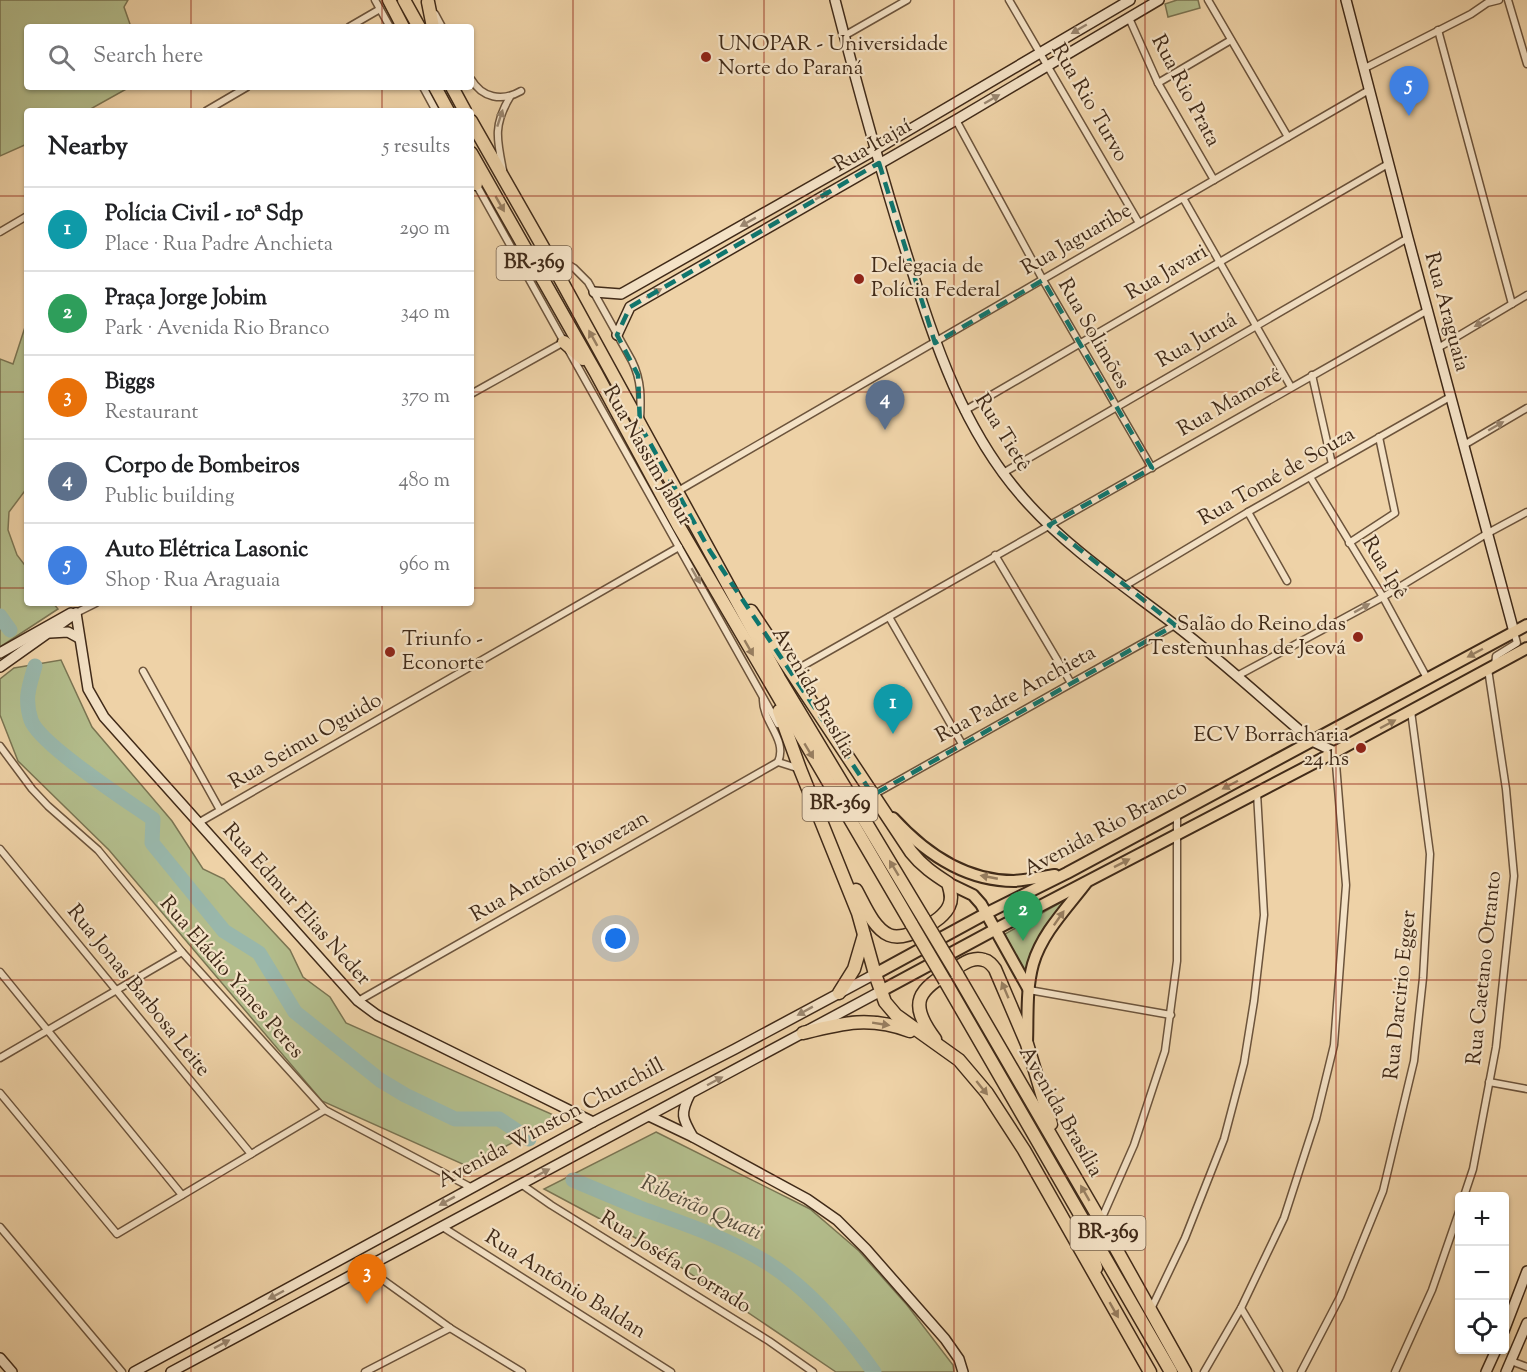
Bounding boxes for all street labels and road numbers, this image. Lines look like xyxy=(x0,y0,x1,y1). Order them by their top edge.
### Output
street label: Rua Rio Prata xyxy=(1143,29,1227,153)
street label: Rua Rio Turvo xyxy=(1043,38,1135,168)
street label: Rua Itajaí xyxy=(828,112,918,180)
street label: Rua Jaguaribe xyxy=(1016,196,1138,284)
street label: Rua Javari xyxy=(1120,237,1214,309)
road number: BR-369 xyxy=(496,246,572,280)
street label: Rua Araguaia xyxy=(1416,249,1476,375)
street label: Rua Solimões xyxy=(1049,273,1137,395)
street label: Rua Juruá xyxy=(1151,306,1243,376)
street label: Rua Mamoré xyxy=(1172,361,1288,445)
street label: Rua Nassim Jabur xyxy=(594,380,700,532)
street label: Rua Tietê xyxy=(966,388,1038,478)
street label: Rua Tomé de Souza xyxy=(1193,420,1361,534)
street label: Rua Ipê xyxy=(1353,531,1415,605)
street label: Avenida Brasília xyxy=(763,622,863,764)
street label: Rua Padre Anchieta xyxy=(931,638,1102,751)
street label: Rua Seimu Oguido xyxy=(224,686,388,798)
street label: Avenida Rio Branco xyxy=(1019,773,1193,885)
road number: BR-369 xyxy=(802,787,878,821)
street label: Rua Antônio Piovezan xyxy=(465,804,655,930)
street label: Rua Edmur Elias Neder xyxy=(215,817,377,993)
street label: Rua Caetano Otranto xyxy=(1460,869,1510,1067)
street label: Rua Eládio Yanes Peres xyxy=(152,890,310,1066)
street label: Rua Jonas Barbosa Leite xyxy=(59,898,217,1084)
street label: Rua Darcirio Egger xyxy=(1377,909,1425,1081)
street label: Avenida Brasília xyxy=(1010,1041,1110,1183)
street label: Avenida Winston Churchill xyxy=(432,1051,670,1197)
street label: Rua Joséfa Corrado xyxy=(593,1204,757,1322)
road number: BR-369 xyxy=(1070,1216,1146,1250)
street label: Rua Antônio Baldan xyxy=(478,1223,652,1347)

